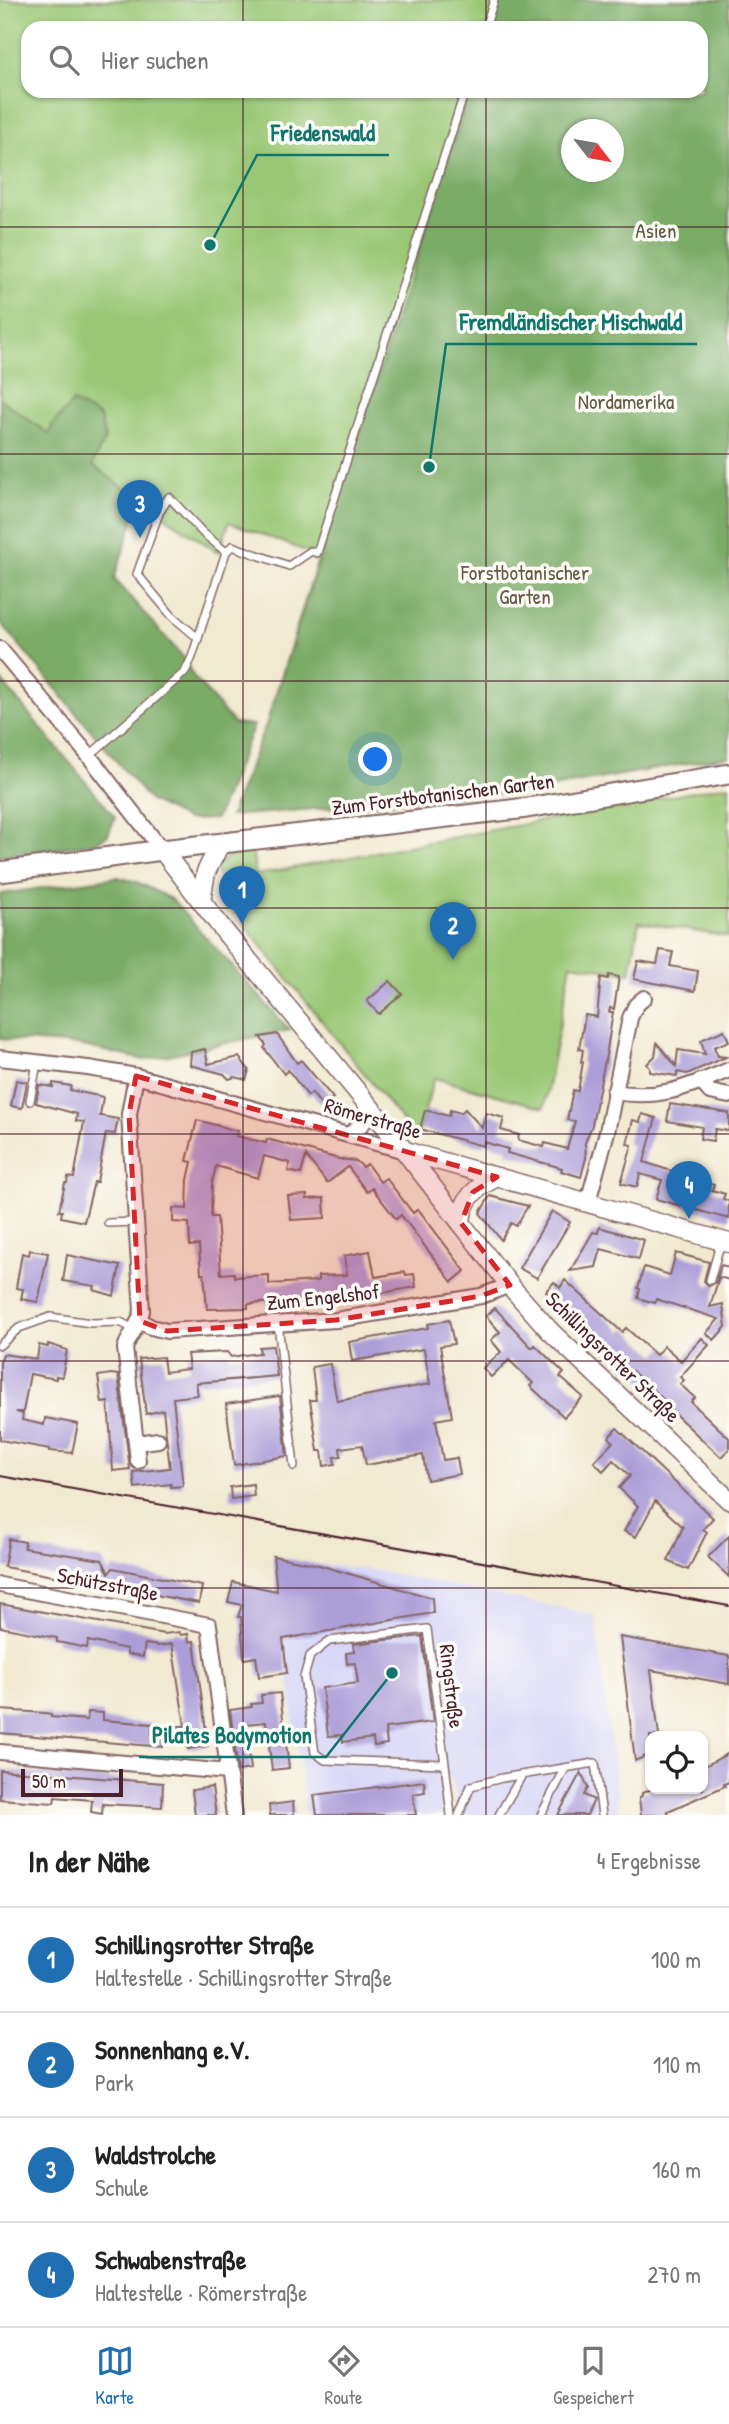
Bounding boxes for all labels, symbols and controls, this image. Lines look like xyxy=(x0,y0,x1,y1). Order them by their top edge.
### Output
search box xyxy=(21,21,708,98)
icon: search xyxy=(45,41,83,79)
text: Hier suchen xyxy=(101,42,209,77)
callout: Friedenswald xyxy=(257,111,389,155)
text: Friedenswald xyxy=(270,117,375,148)
north arrow xyxy=(561,119,624,182)
park label: Asien xyxy=(636,216,676,245)
callout: Fremdländischer Mischwald xyxy=(446,300,697,344)
text: Fremdländischer Mischwald xyxy=(459,306,682,337)
park label: Nordamerika xyxy=(578,387,674,416)
pin: 3 xyxy=(117,480,163,538)
park label: Forstbotanischer Garten xyxy=(460,558,589,611)
your location xyxy=(358,742,392,776)
street label: Zum Forstbotanischen Garten xyxy=(330,766,556,822)
pin: 1 xyxy=(219,866,265,924)
pin: 2 xyxy=(430,902,476,960)
street label: Römerstraße xyxy=(321,1090,425,1146)
pin: 4 xyxy=(666,1161,712,1219)
street label: Zum Engelshof xyxy=(265,1277,381,1317)
street label: Schillingsrotter Straße xyxy=(539,1285,687,1429)
street label: Schützstraße xyxy=(55,1560,161,1608)
street label: Ringstraße xyxy=(432,1642,472,1730)
callout: Pilates Bodymotion xyxy=(139,1713,326,1757)
text: Pilates Bodymotion xyxy=(152,1719,312,1751)
map controls xyxy=(645,1731,708,1794)
button: locate xyxy=(645,1731,708,1794)
scale bar xyxy=(21,1766,122,1798)
text: 50 m xyxy=(32,1768,66,1794)
text: In der Nähe xyxy=(28,1841,150,1881)
text: 4 Ergebnisse xyxy=(597,1845,701,1876)
text: Schillingsrotter Straße xyxy=(95,1927,314,1962)
text: 1 xyxy=(47,1944,55,1975)
text: 100 m xyxy=(651,1944,701,1975)
text: Haltestelle · Schillingsrotter Straße xyxy=(95,1962,392,1993)
text: Sonnenhang e.V. xyxy=(95,2032,250,2067)
text: 2 xyxy=(46,2049,56,2080)
text: 110 m xyxy=(653,2049,701,2080)
text: Park xyxy=(95,2067,133,2098)
text: Waldstrolche xyxy=(95,2137,216,2172)
text: 3 xyxy=(46,2154,56,2185)
text: 160 m xyxy=(652,2154,701,2185)
text: Schule xyxy=(95,2172,149,2203)
text: Schwabenstraße xyxy=(95,2242,246,2277)
text: 4 xyxy=(47,2259,55,2290)
text: 270 m xyxy=(648,2259,701,2290)
text: Haltestelle · Römerstraße xyxy=(95,2277,307,2308)
tab: Karte xyxy=(95,2342,134,2410)
tab: Route xyxy=(325,2342,363,2410)
tab: Gespeichert xyxy=(553,2342,634,2410)

